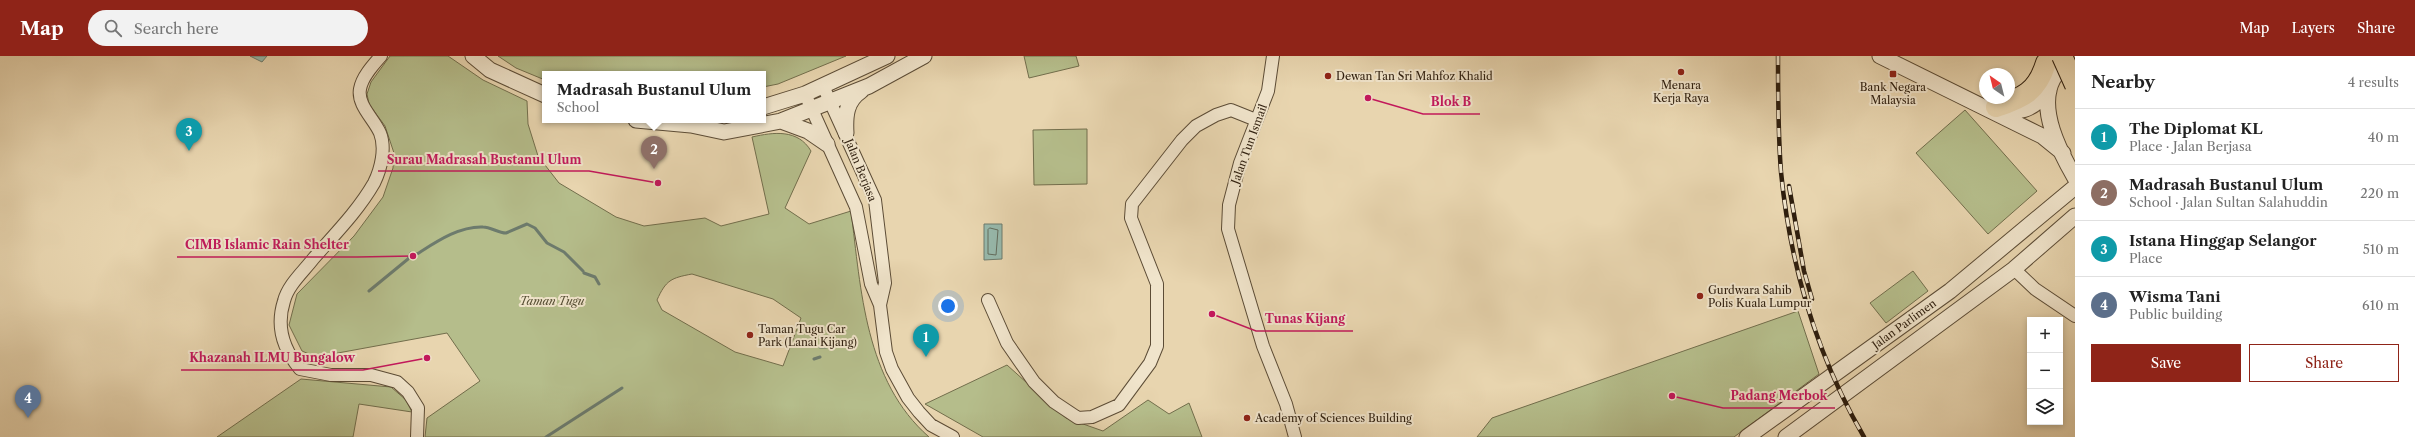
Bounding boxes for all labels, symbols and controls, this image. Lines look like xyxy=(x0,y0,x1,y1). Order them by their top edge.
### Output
search box xyxy=(88,10,368,46)
text: Map xyxy=(20,17,64,40)
icon: search xyxy=(102,17,124,39)
text: Search here xyxy=(134,19,219,38)
text: Map xyxy=(2239,19,2269,37)
text: Layers xyxy=(2291,19,2335,37)
text: Share xyxy=(2357,19,2395,37)
marker: Menara Kerja Raya xyxy=(1676,67,1686,77)
north arrow xyxy=(1979,68,2015,104)
place label: Dewan Tan Sri Mahfoz Khalid xyxy=(1336,69,1493,83)
marker: Bank Negara Malaysia xyxy=(1888,69,1898,79)
popup xyxy=(542,71,766,123)
marker: Dewan Tan Sri Mahfoz Khalid xyxy=(1323,71,1333,81)
text: Nearby xyxy=(2091,72,2155,92)
text: 4 results xyxy=(2348,74,2399,90)
place label: Menara Kerja Raya xyxy=(1653,78,1709,105)
text: Madrasah Bustanul Ulum xyxy=(557,80,751,99)
place label: Bank Negara Malaysia xyxy=(1860,80,1926,107)
callout: Blok B xyxy=(1423,90,1480,114)
text: Blok B xyxy=(1431,94,1471,109)
text: School xyxy=(557,99,599,115)
street label: Jalan Tun Ismail xyxy=(1227,101,1270,188)
pin: 3 xyxy=(176,118,202,151)
text: The Diplomat KL xyxy=(2129,119,2263,138)
text: 1 xyxy=(2101,129,2107,145)
text: 40 m xyxy=(2368,129,2399,145)
street label: Jalan Berjasa xyxy=(841,135,880,204)
pin: 2 xyxy=(641,136,667,169)
text: Place · Jalan Berjasa xyxy=(2129,138,2252,154)
callout: Surau Madrasah Bustanul Ulum xyxy=(378,147,589,171)
text: Surau Madrasah Bustanul Ulum xyxy=(387,152,581,167)
text: Madrasah Bustanul Ulum xyxy=(2129,175,2323,194)
text: 2 xyxy=(2100,185,2108,201)
text: 220 m xyxy=(2360,185,2399,201)
text: School · Jalan Sultan Salahuddin xyxy=(2129,194,2328,210)
text: Istana Hinggap Selangor xyxy=(2129,231,2317,250)
callout: CIMB Islamic Rain Shelter xyxy=(177,233,357,257)
text: CIMB Islamic Rain Shelter xyxy=(185,237,349,252)
text: 3 xyxy=(2100,241,2108,257)
text: 510 m xyxy=(2363,241,2399,257)
text: Place xyxy=(2129,250,2162,266)
place label: Gurdwara Sahib Polis Kuala Lumpur xyxy=(1708,283,1812,310)
text: Wisma Tani xyxy=(2129,287,2221,306)
marker: Gurdwara Sahib Polis Kuala Lumpur xyxy=(1695,291,1705,301)
park label: Taman Tugu xyxy=(520,294,585,308)
your location xyxy=(938,296,958,316)
street label: Jalan Parlimen xyxy=(1868,296,1939,353)
text: 4 xyxy=(2100,297,2108,313)
text: 610 m xyxy=(2362,297,2399,313)
text: Public building xyxy=(2129,306,2222,322)
callout: Tunas Kijang xyxy=(1256,307,1353,331)
text: Tunas Kijang xyxy=(1265,311,1346,326)
map controls xyxy=(2027,317,2063,425)
button: + xyxy=(2027,317,2063,353)
place label: Taman Tugu Car Park (Lanai Kijang) xyxy=(758,322,857,349)
pin: 1 xyxy=(913,324,939,357)
marker: Taman Tugu Car Park (Lanai Kijang) xyxy=(745,330,755,340)
button: Save xyxy=(2091,344,2241,382)
button: Share xyxy=(2249,344,2399,382)
callout: Khazanah ILMU Bungalow xyxy=(181,346,363,370)
text: Khazanah ILMU Bungalow xyxy=(189,350,355,365)
button: − xyxy=(2027,353,2063,389)
callout: Padang Merbok xyxy=(1723,384,1835,408)
pin: 4 xyxy=(15,385,41,418)
text: Padang Merbok xyxy=(1731,388,1829,403)
button: layers xyxy=(2027,389,2063,425)
place label: Academy of Sciences Building xyxy=(1254,411,1412,425)
marker: Academy of Sciences Building xyxy=(1242,413,1252,423)

